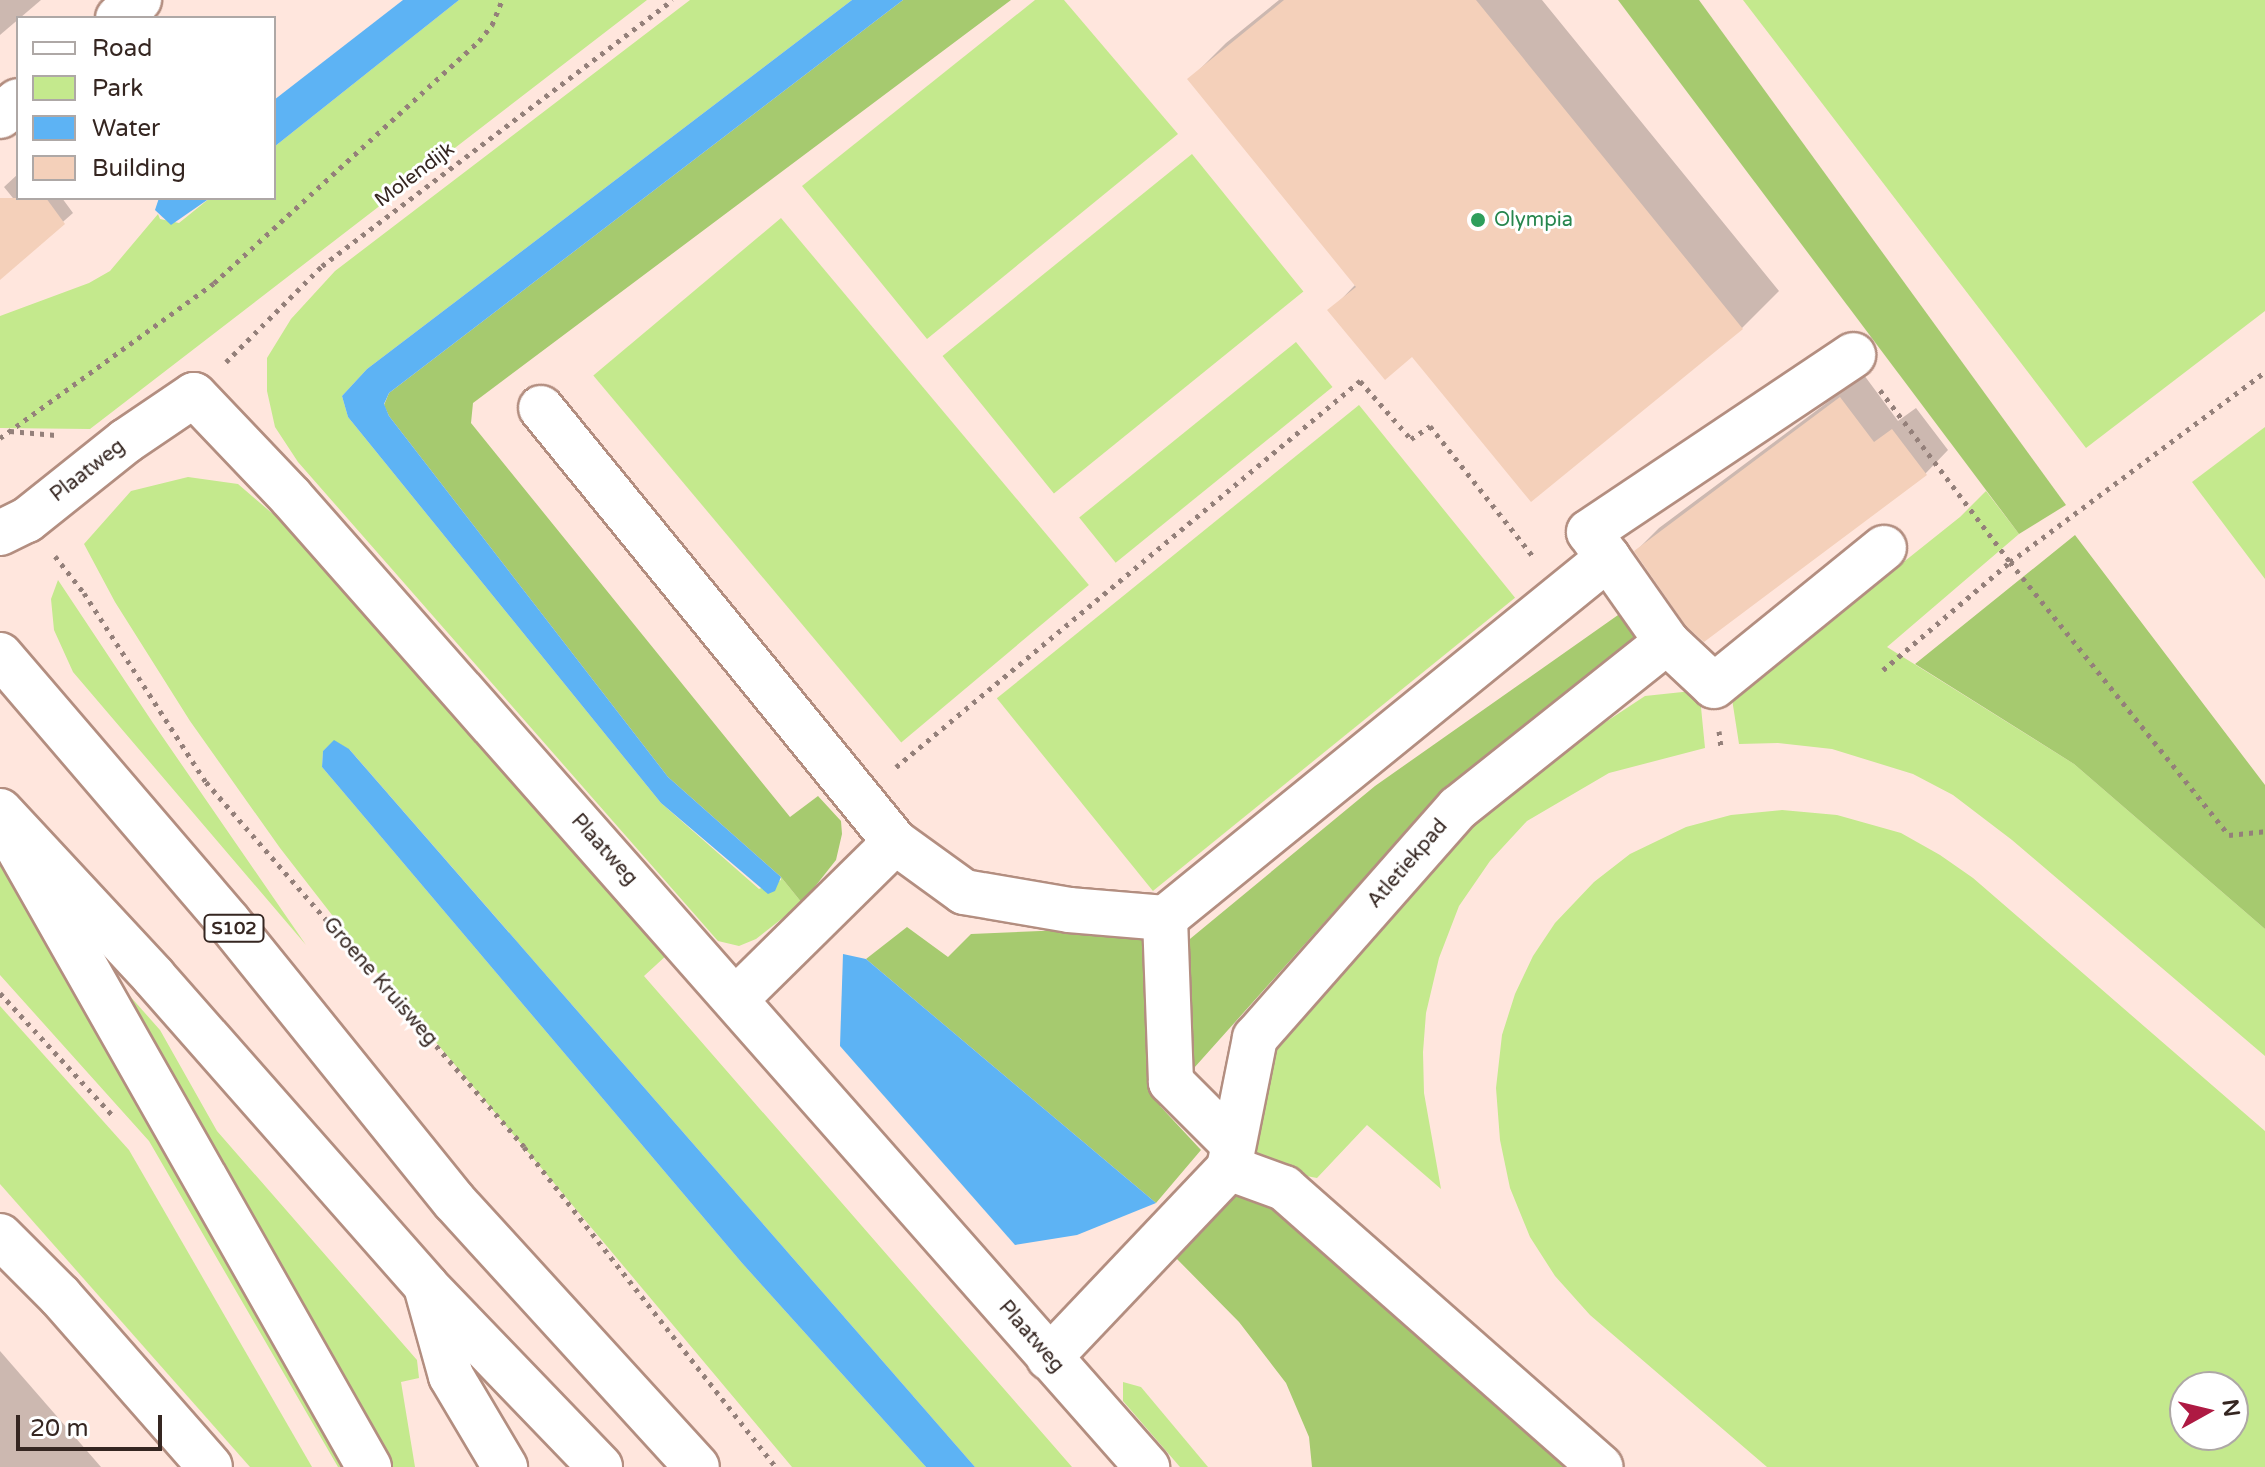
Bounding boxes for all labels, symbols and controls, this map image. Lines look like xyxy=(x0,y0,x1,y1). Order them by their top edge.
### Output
legend xyxy=(16,16,276,200)
text: Road xyxy=(92,34,152,63)
text: Park xyxy=(92,74,143,103)
text: Water xyxy=(92,114,160,143)
street label: Molendijk xyxy=(371,137,459,213)
text: Building xyxy=(92,154,186,183)
place label: Olympia xyxy=(1494,208,1573,232)
marker: Olympia xyxy=(1469,211,1487,229)
street label: Plaatweg xyxy=(46,435,130,507)
street label: Plaatweg xyxy=(566,809,642,891)
street label: Atletiekpad xyxy=(1363,815,1453,913)
street label: Groene Kruisweg xyxy=(318,913,442,1051)
road number: S102 xyxy=(202,914,266,942)
street label: Plaatweg xyxy=(993,1296,1069,1378)
north arrow xyxy=(2169,1371,2249,1451)
text: N xyxy=(2217,1397,2245,1418)
scale bar xyxy=(20,1399,166,1449)
text: 20 m xyxy=(30,1414,88,1443)

